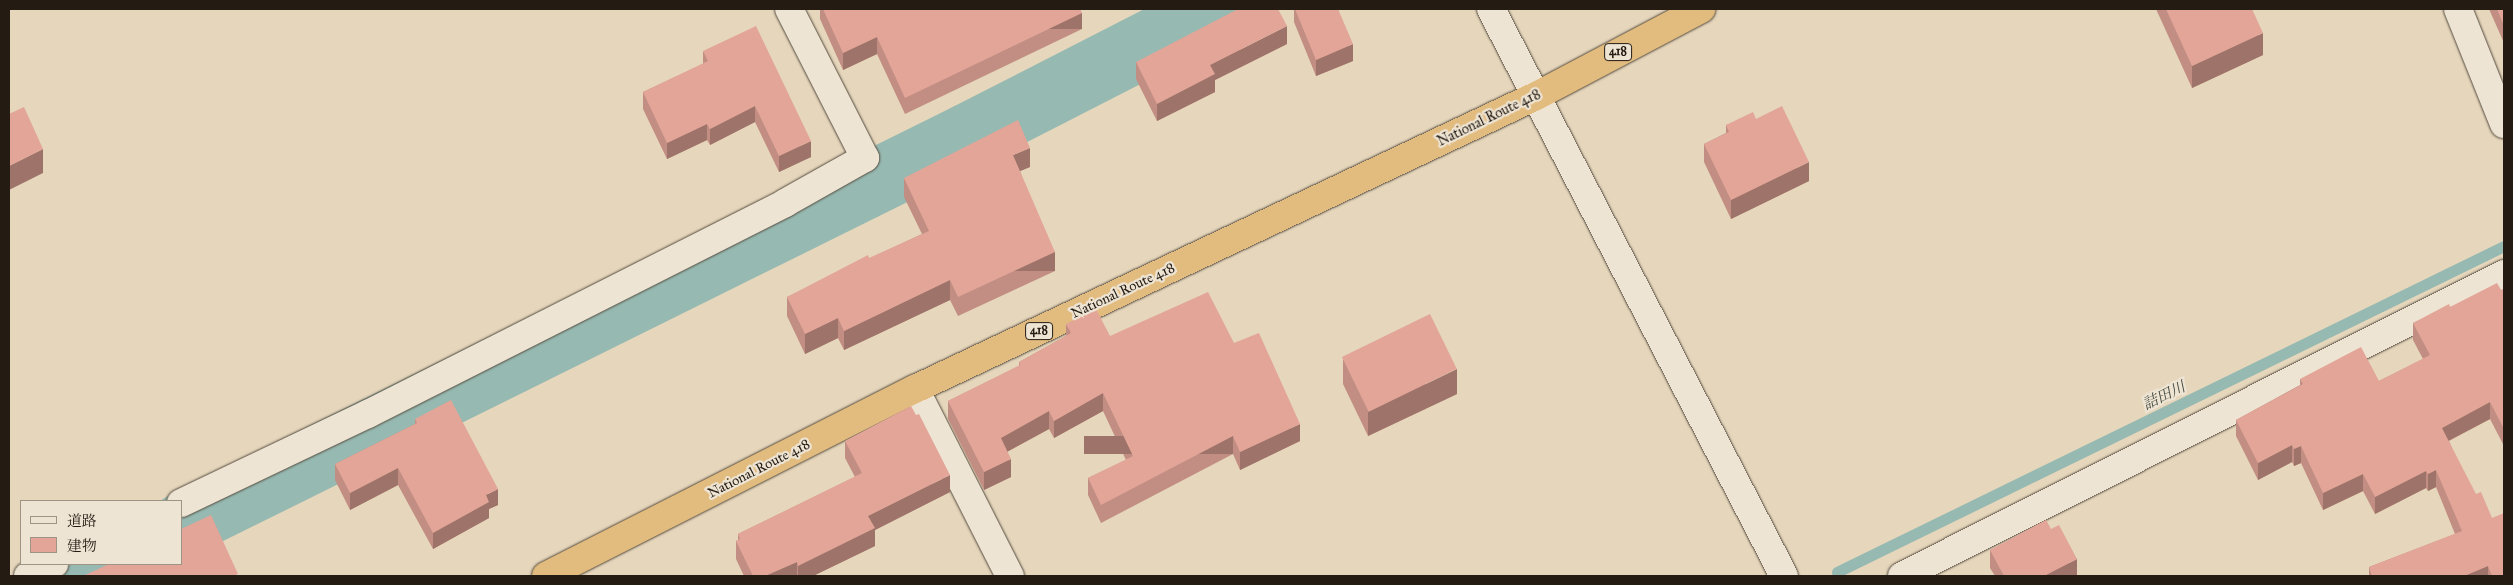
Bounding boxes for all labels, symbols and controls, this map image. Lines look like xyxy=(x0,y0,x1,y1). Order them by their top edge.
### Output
road number: 418 xyxy=(1603,42,1633,62)
street label: National Route 418 xyxy=(1435,86,1543,150)
street label: National Route 418 xyxy=(1068,260,1178,322)
road number: 418 xyxy=(1024,322,1054,341)
water label: 詰田川 xyxy=(2140,378,2188,414)
street label: National Route 418 xyxy=(705,436,813,502)
legend xyxy=(20,500,182,565)
text: 道路 xyxy=(67,512,97,530)
text: 建物 xyxy=(67,537,97,555)

